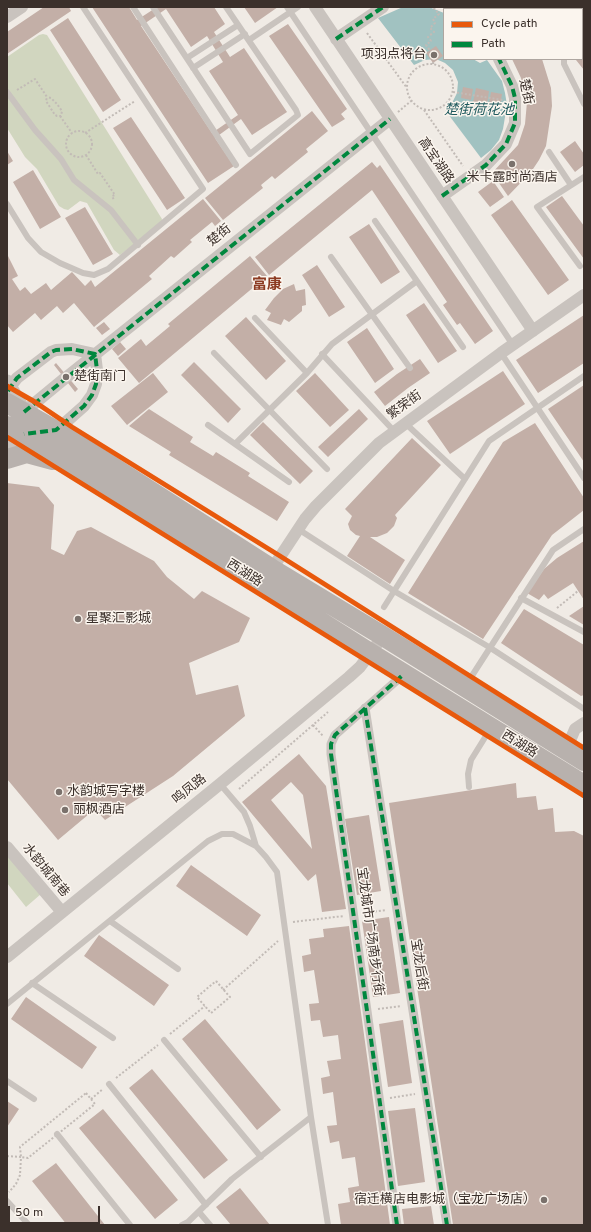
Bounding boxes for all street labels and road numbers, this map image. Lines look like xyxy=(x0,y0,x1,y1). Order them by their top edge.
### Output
street label: 楚街 xyxy=(515,78,535,106)
street label: 高宝湖路 xyxy=(414,135,456,187)
street label: 楚街 xyxy=(205,222,235,250)
street label: 繁荣街 xyxy=(385,388,425,424)
street label: 西湖路 xyxy=(223,557,265,591)
street label: 西湖路 xyxy=(498,728,540,762)
street label: 鸣凤路 xyxy=(170,772,210,808)
street label: 水韵城南巷 xyxy=(18,841,72,901)
street label: 宝龙城市广场南步行街 xyxy=(352,867,386,997)
street label: 宝龙后街 xyxy=(406,938,430,992)

